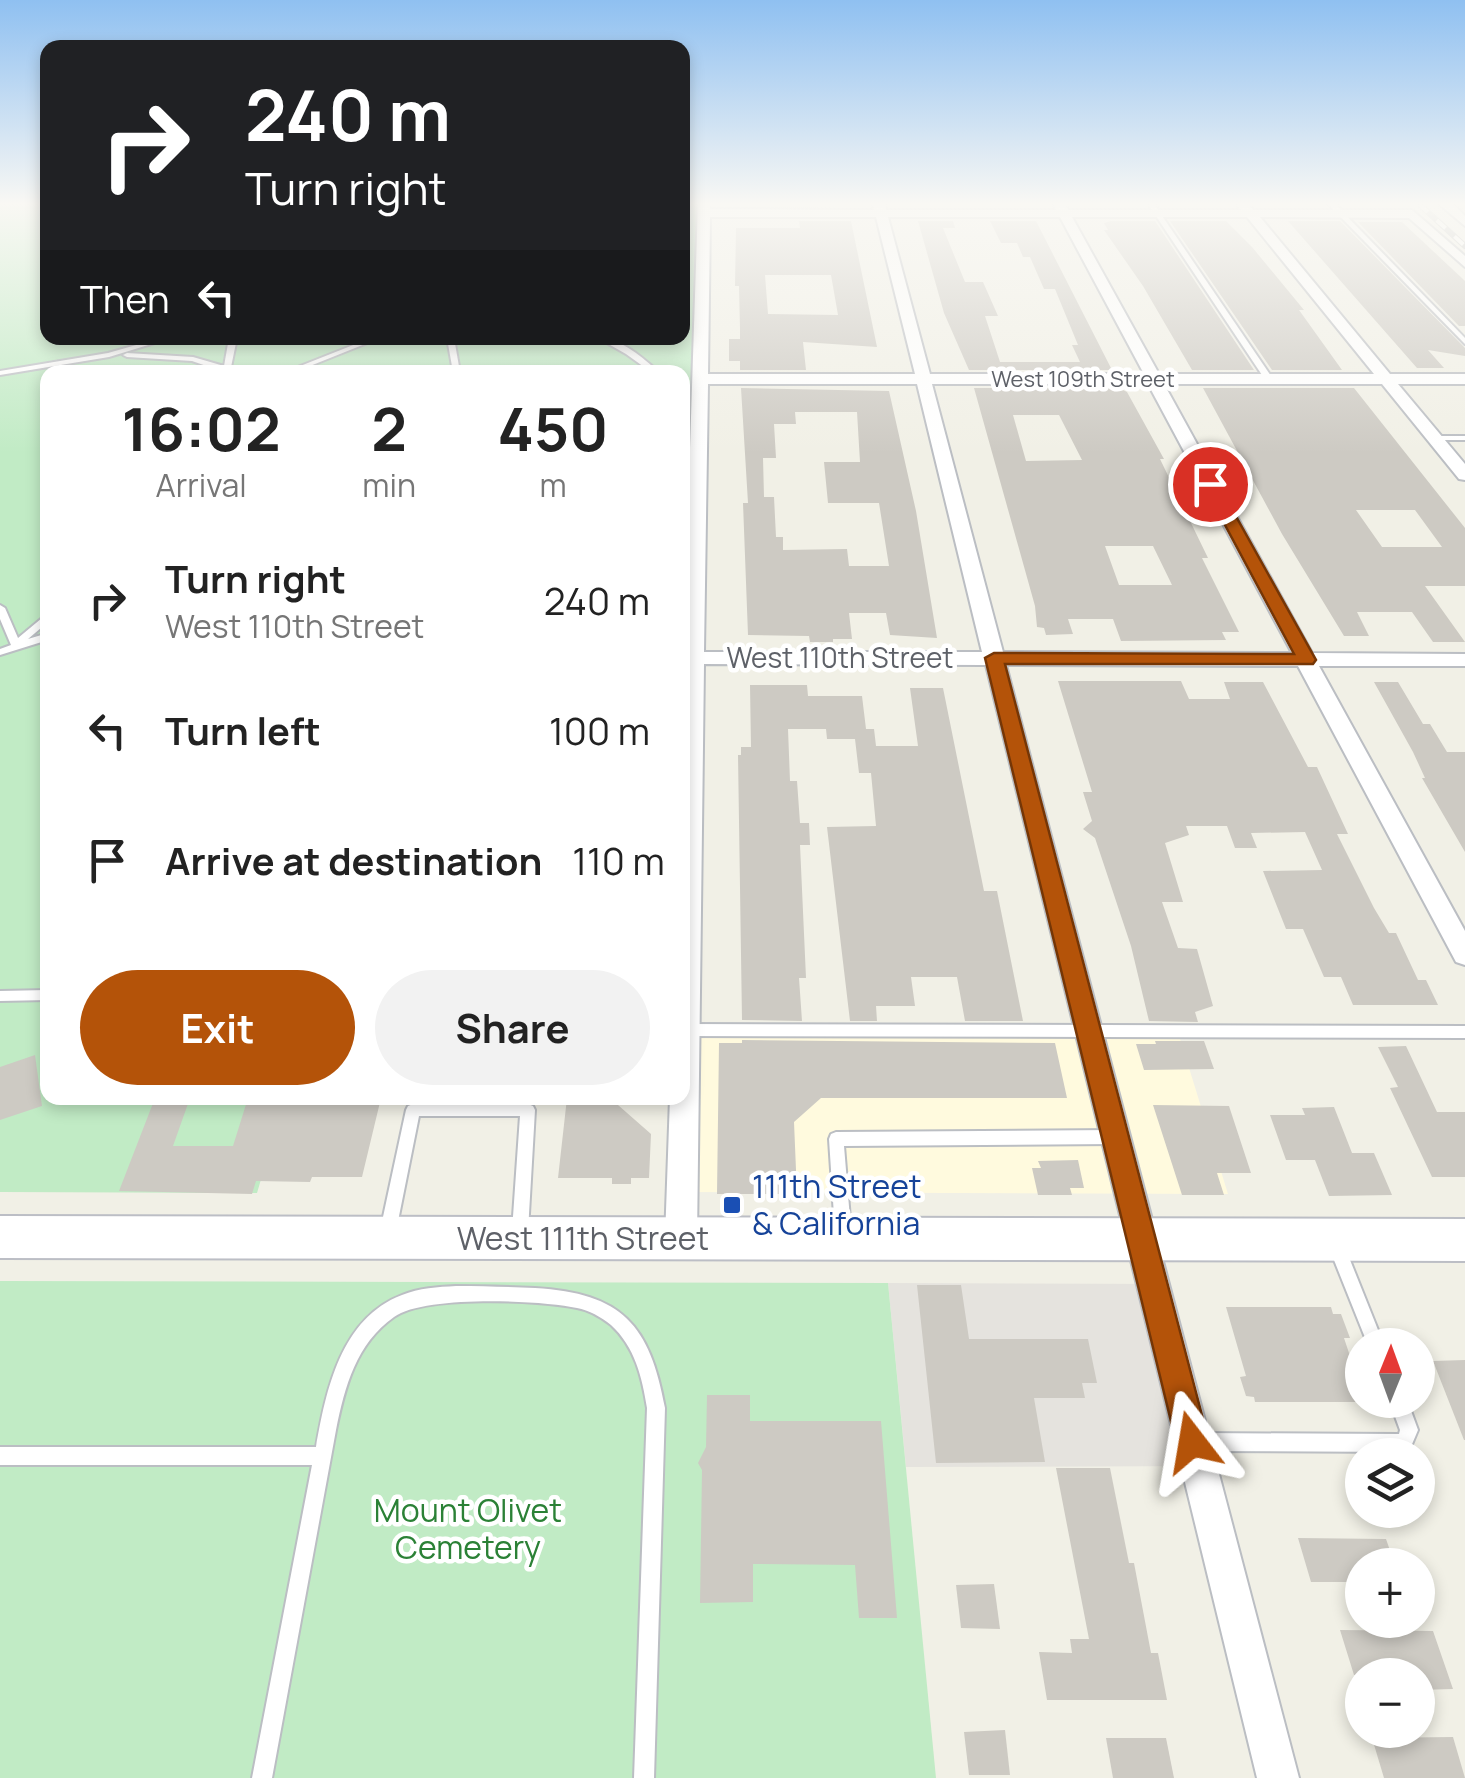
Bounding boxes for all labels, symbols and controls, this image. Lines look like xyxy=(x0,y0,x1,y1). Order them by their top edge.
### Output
text: 240 m xyxy=(245,66,451,162)
icon: right xyxy=(80,80,210,210)
text: Turn right xyxy=(245,157,446,219)
icon: left xyxy=(189,270,244,325)
text: Then xyxy=(80,272,169,324)
street label: West 109th Street xyxy=(991,364,1175,394)
text: 16:02 xyxy=(121,387,281,469)
text: 2 xyxy=(371,387,407,469)
text: 450 xyxy=(497,387,609,469)
pin xyxy=(1168,442,1253,527)
icon: arrive xyxy=(1183,457,1238,512)
text: Arrival xyxy=(155,463,247,507)
text: min xyxy=(362,463,416,507)
text: m xyxy=(539,463,567,507)
text: Turn right xyxy=(165,552,346,604)
icon: right xyxy=(80,573,135,628)
text: 240 m xyxy=(544,574,650,626)
text: West 110th Street xyxy=(165,604,424,648)
street label: West 110th Street xyxy=(727,638,954,676)
icon: left xyxy=(80,703,135,758)
text: Turn left xyxy=(165,704,321,756)
text: 100 m xyxy=(549,704,650,756)
icon: arrive xyxy=(80,833,135,888)
text: Arrive at destination xyxy=(165,834,542,886)
text: 110 m xyxy=(572,834,665,886)
button: Exit xyxy=(80,970,355,1085)
button: Share xyxy=(375,970,650,1085)
place label: 111th Street & California xyxy=(752,1164,922,1245)
marker: 111th Street & California xyxy=(721,1194,743,1216)
street label: West 111th Street xyxy=(457,1216,709,1260)
north arrow xyxy=(1345,1328,1435,1418)
map controls xyxy=(1345,1328,1435,1748)
position arrow xyxy=(1140,1390,1244,1494)
button: layers xyxy=(1345,1438,1435,1528)
park label: Mount Olivet Cemetery xyxy=(374,1488,562,1569)
button: + xyxy=(1345,1548,1435,1638)
button: − xyxy=(1345,1658,1435,1748)

